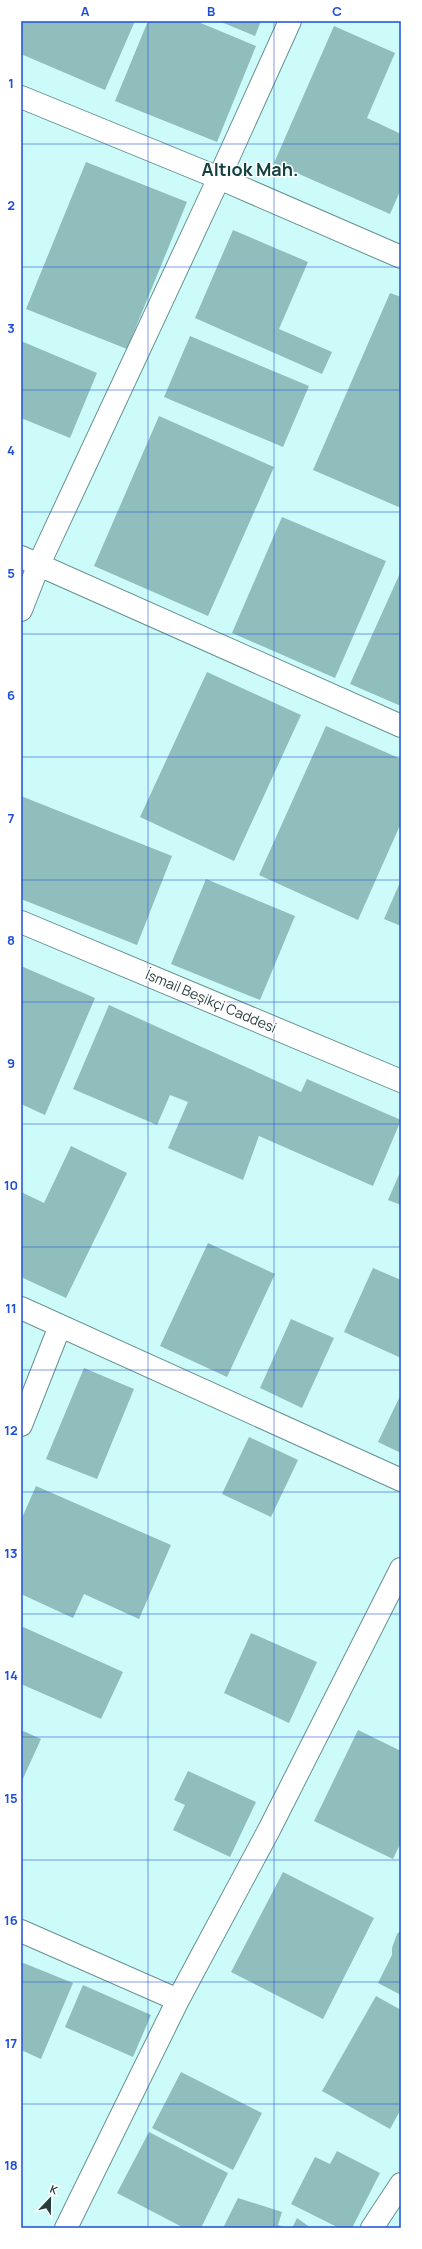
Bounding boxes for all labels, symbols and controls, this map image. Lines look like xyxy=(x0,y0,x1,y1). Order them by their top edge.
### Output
text: A xyxy=(81,2,90,20)
text: B xyxy=(207,2,215,20)
text: C xyxy=(332,2,342,20)
text: 1 xyxy=(8,74,14,92)
district label: Altıok Mah. xyxy=(202,157,298,181)
text: 2 xyxy=(7,196,15,214)
text: 3 xyxy=(7,319,15,337)
text: 4 xyxy=(7,441,15,459)
text: 5 xyxy=(7,564,15,582)
text: 6 xyxy=(7,686,15,704)
text: 7 xyxy=(8,809,15,827)
text: 8 xyxy=(7,931,15,949)
street label: İsmail Beşikçi Caddesi xyxy=(143,964,280,1037)
text: 9 xyxy=(7,1054,15,1072)
text: 10 xyxy=(4,1176,18,1194)
text: 11 xyxy=(5,1299,17,1317)
text: 12 xyxy=(4,1421,18,1439)
text: 13 xyxy=(4,1544,18,1562)
text: 14 xyxy=(4,1666,18,1684)
text: 15 xyxy=(4,1789,18,1807)
text: 16 xyxy=(4,1911,18,1929)
text: 17 xyxy=(5,2034,17,2052)
text: 18 xyxy=(4,2156,18,2174)
north arrow xyxy=(30,2179,70,2219)
text: K xyxy=(48,2181,61,2198)

